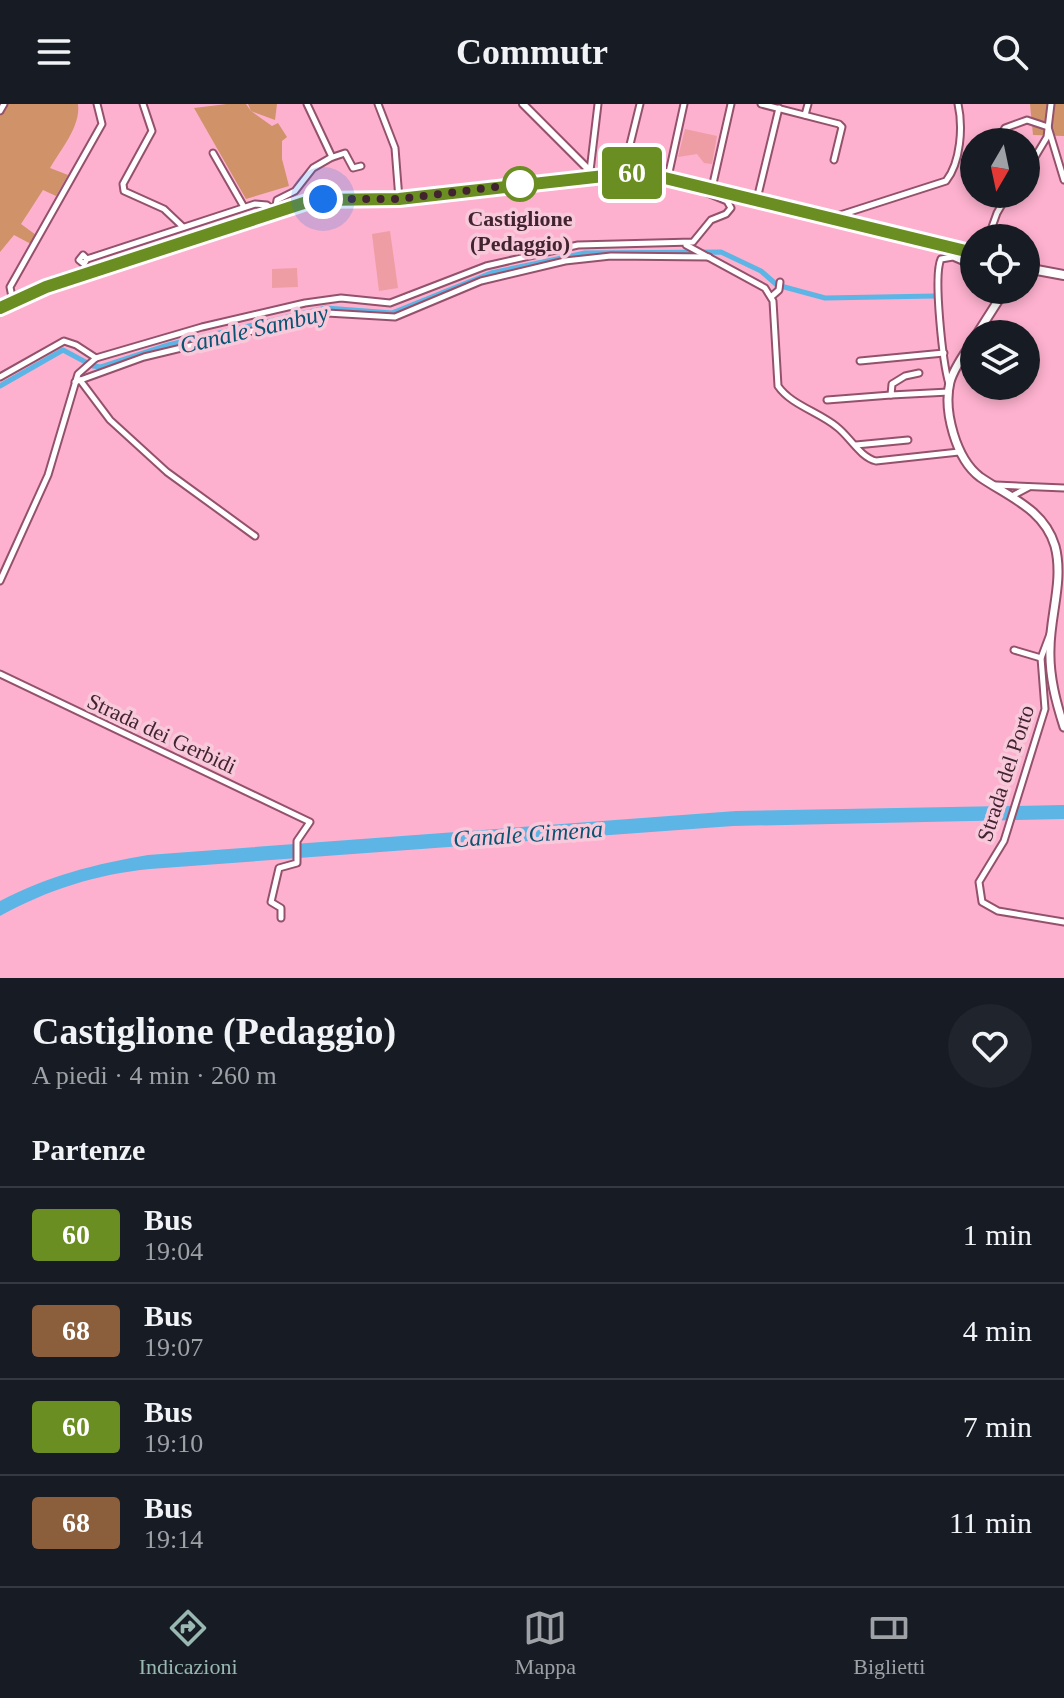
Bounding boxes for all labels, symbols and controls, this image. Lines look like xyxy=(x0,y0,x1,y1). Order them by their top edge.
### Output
icon: menu xyxy=(32,30,76,74)
icon: search xyxy=(988,30,1032,74)
text: Commutr xyxy=(456,32,608,72)
north arrow xyxy=(960,128,1040,208)
map controls xyxy=(960,128,1040,400)
line badge: 60 xyxy=(596,147,668,199)
text: 60 xyxy=(618,157,646,188)
marker: Castiglione (Pedaggio) xyxy=(503,167,537,201)
your location xyxy=(303,179,343,219)
place label: Castiglione (Pedaggio) xyxy=(467,206,573,256)
button: locate xyxy=(960,224,1040,304)
water label: Canale Sambuy xyxy=(177,299,331,359)
button: layers xyxy=(960,320,1040,400)
street label: Strada dei Gerbidi xyxy=(83,688,240,779)
street label: Strada del Porto xyxy=(972,702,1039,844)
water label: Canale Cimena xyxy=(452,816,604,852)
button: heart xyxy=(948,1004,1032,1088)
text: Castiglione (Pedaggio) xyxy=(32,1010,396,1052)
text: A piedi · 4 min · 260 m xyxy=(32,1061,277,1090)
text: Partenze xyxy=(32,1133,145,1166)
text: Bus xyxy=(144,1203,192,1236)
text: 1 min xyxy=(963,1218,1032,1251)
text: 60 xyxy=(62,1219,90,1250)
text: 19:04 xyxy=(144,1237,203,1266)
text: Bus xyxy=(144,1299,192,1332)
text: 4 min xyxy=(963,1314,1032,1347)
text: 68 xyxy=(62,1315,90,1346)
text: 19:07 xyxy=(144,1333,203,1362)
text: Bus xyxy=(144,1395,192,1428)
text: 7 min xyxy=(963,1410,1032,1443)
text: 60 xyxy=(62,1411,90,1442)
text: 19:10 xyxy=(144,1429,203,1458)
text: Bus xyxy=(144,1491,192,1524)
text: 11 min xyxy=(949,1506,1032,1539)
text: 68 xyxy=(62,1507,90,1538)
text: 19:14 xyxy=(144,1525,203,1554)
tab: Indicazioni xyxy=(139,1606,238,1680)
tab: Mappa xyxy=(515,1606,576,1680)
tab: Biglietti xyxy=(853,1606,925,1680)

